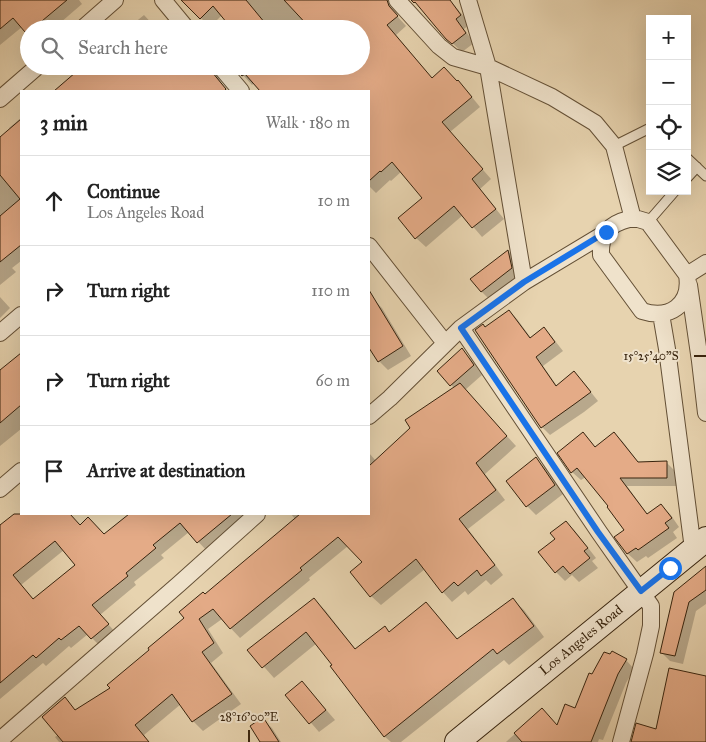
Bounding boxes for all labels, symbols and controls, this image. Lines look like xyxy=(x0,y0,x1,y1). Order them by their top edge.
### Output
map controls xyxy=(646,15,691,195)
button: + xyxy=(646,15,691,60)
search box xyxy=(20,20,370,75)
icon: search xyxy=(38,34,66,62)
text: Search here xyxy=(78,36,168,59)
button: − xyxy=(646,60,691,105)
button: locate xyxy=(646,105,691,150)
text: 3 min xyxy=(40,110,88,136)
text: Walk · 180 m xyxy=(266,113,350,132)
button: layers xyxy=(646,150,691,195)
text: Continue xyxy=(87,180,160,203)
icon: ahead xyxy=(40,187,68,215)
text: 10 m xyxy=(318,191,350,210)
text: Los Angeles Road xyxy=(87,203,204,222)
route end xyxy=(595,221,618,244)
icon: right xyxy=(40,277,68,305)
text: Turn right xyxy=(87,279,170,302)
text: 110 m xyxy=(311,281,350,300)
text: 15°25'40"S xyxy=(623,349,679,363)
icon: right xyxy=(40,367,68,395)
text: Turn right xyxy=(87,369,170,392)
text: 60 m xyxy=(316,371,350,390)
icon: arrive xyxy=(40,457,68,485)
text: Arrive at destination xyxy=(87,459,245,482)
route start xyxy=(659,557,682,580)
street label: Los Angeles Road xyxy=(536,601,626,679)
text: 28°16'00"E xyxy=(220,710,279,724)

